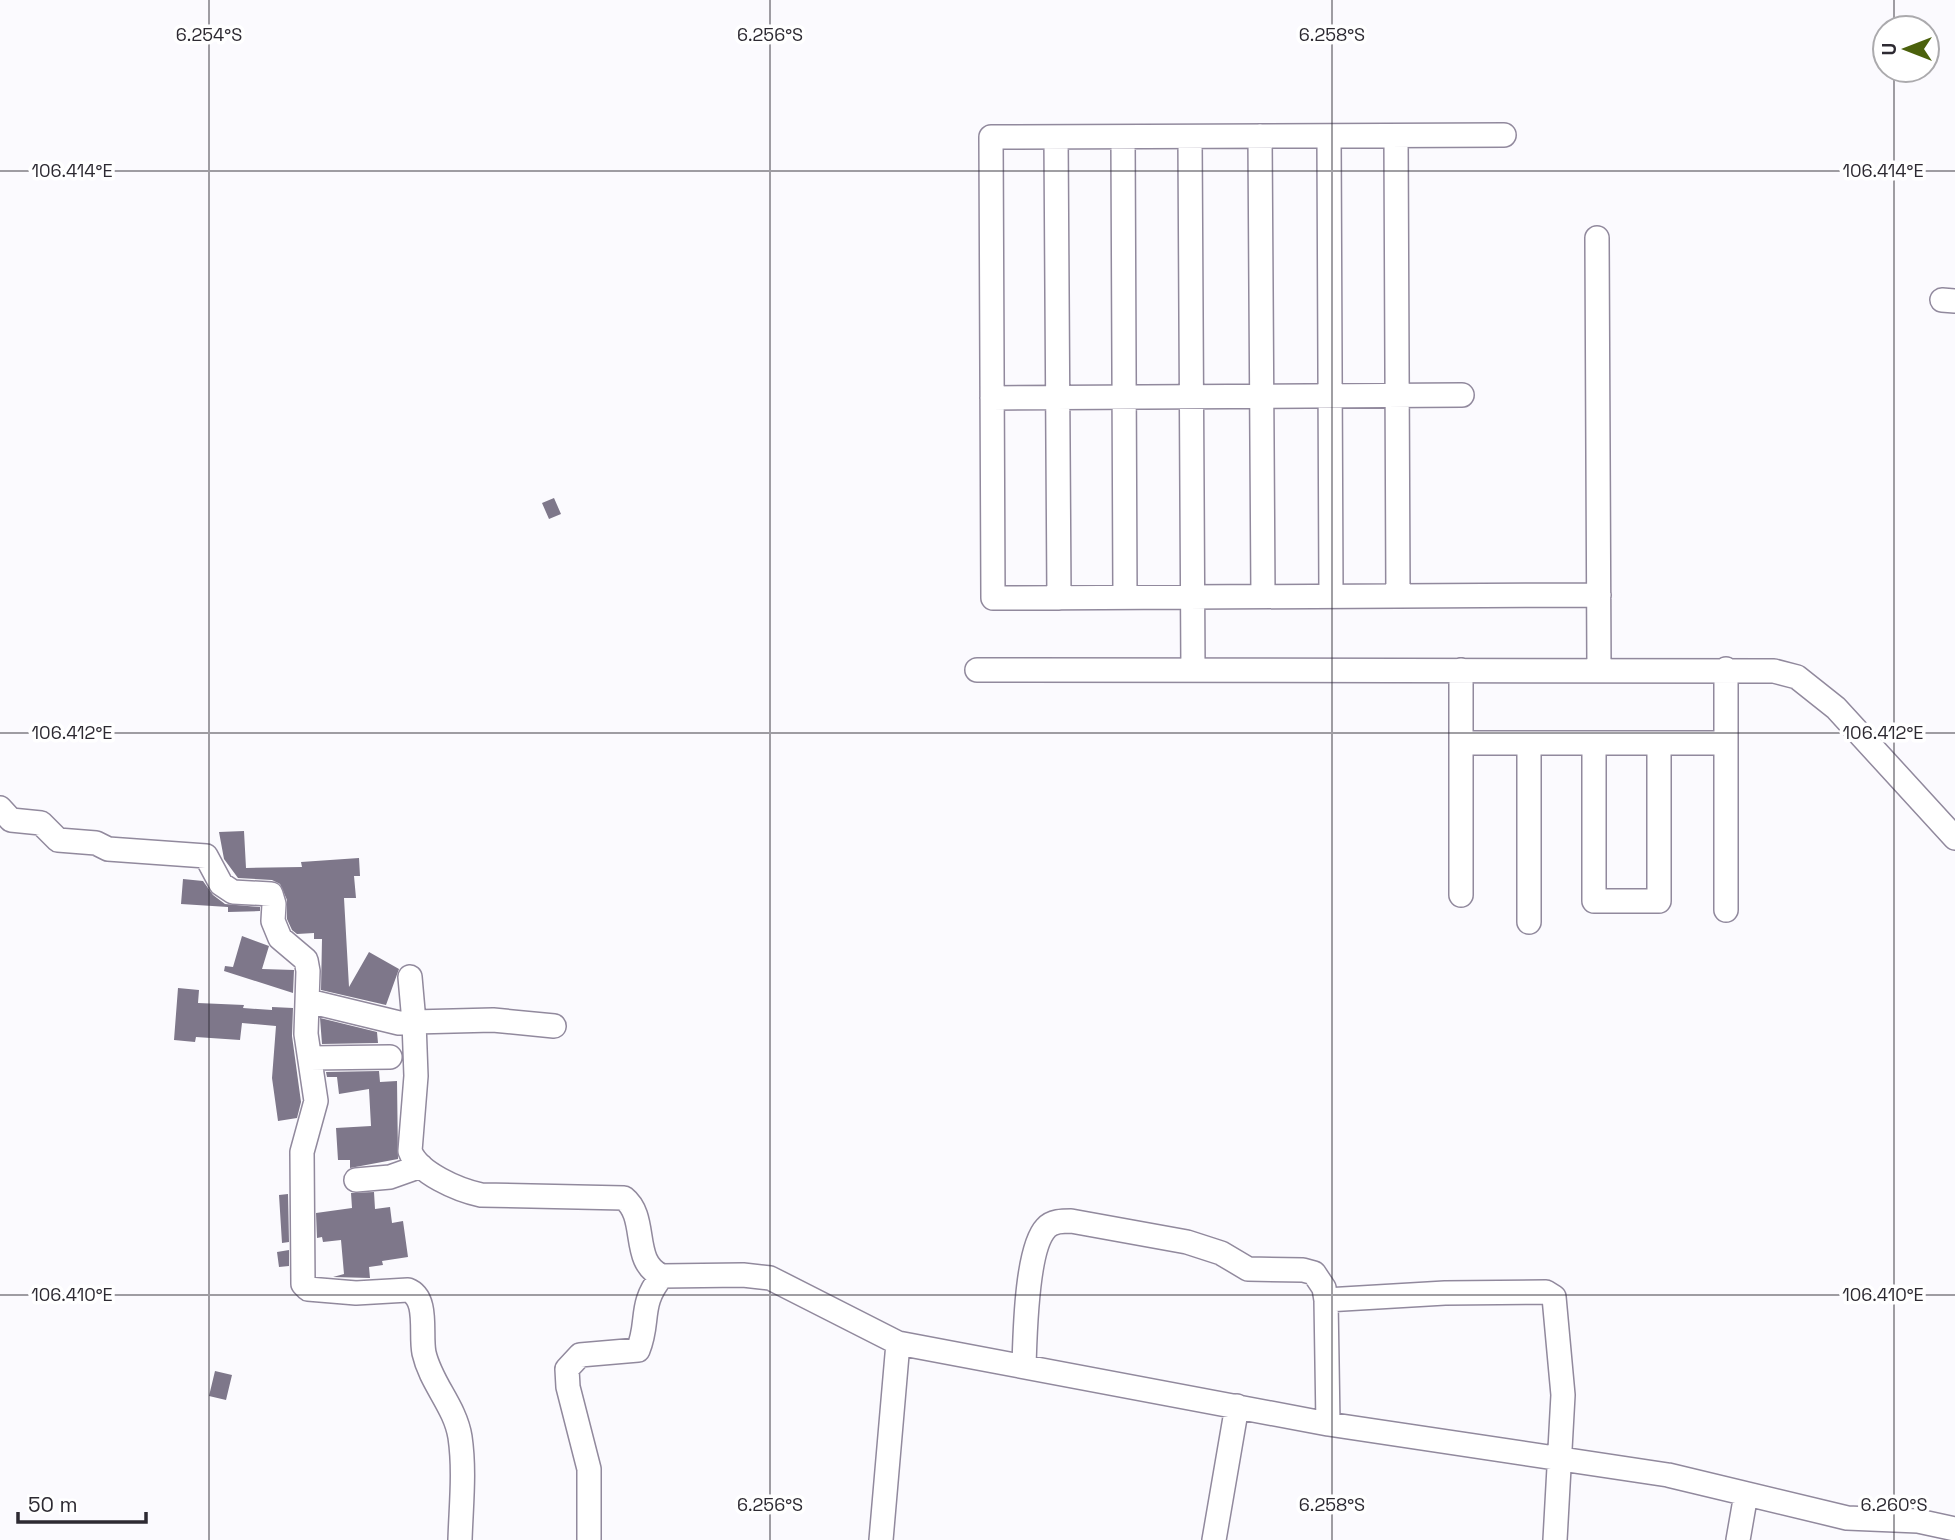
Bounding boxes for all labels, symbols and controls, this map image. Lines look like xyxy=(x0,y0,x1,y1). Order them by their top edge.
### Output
north arrow xyxy=(1871,14,1941,84)
text: 6.254°S xyxy=(176,23,242,46)
text: 6.256°S xyxy=(737,23,803,46)
text: 6.258°S xyxy=(1299,23,1365,46)
text: U xyxy=(1877,43,1902,55)
text: 106.414°E xyxy=(31,159,113,182)
text: 106.414°E xyxy=(1842,159,1924,182)
text: 106.412°E xyxy=(32,721,112,744)
text: 106.412°E xyxy=(1843,721,1923,744)
text: 106.410°E xyxy=(31,1283,113,1306)
text: 106.410°E xyxy=(1842,1283,1924,1306)
scale bar xyxy=(18,1480,145,1524)
text: 50 m xyxy=(28,1491,78,1518)
text: 6.256°S xyxy=(737,1493,803,1516)
text: 6.258°S xyxy=(1299,1493,1365,1516)
text: 6.260°S xyxy=(1861,1493,1927,1516)

